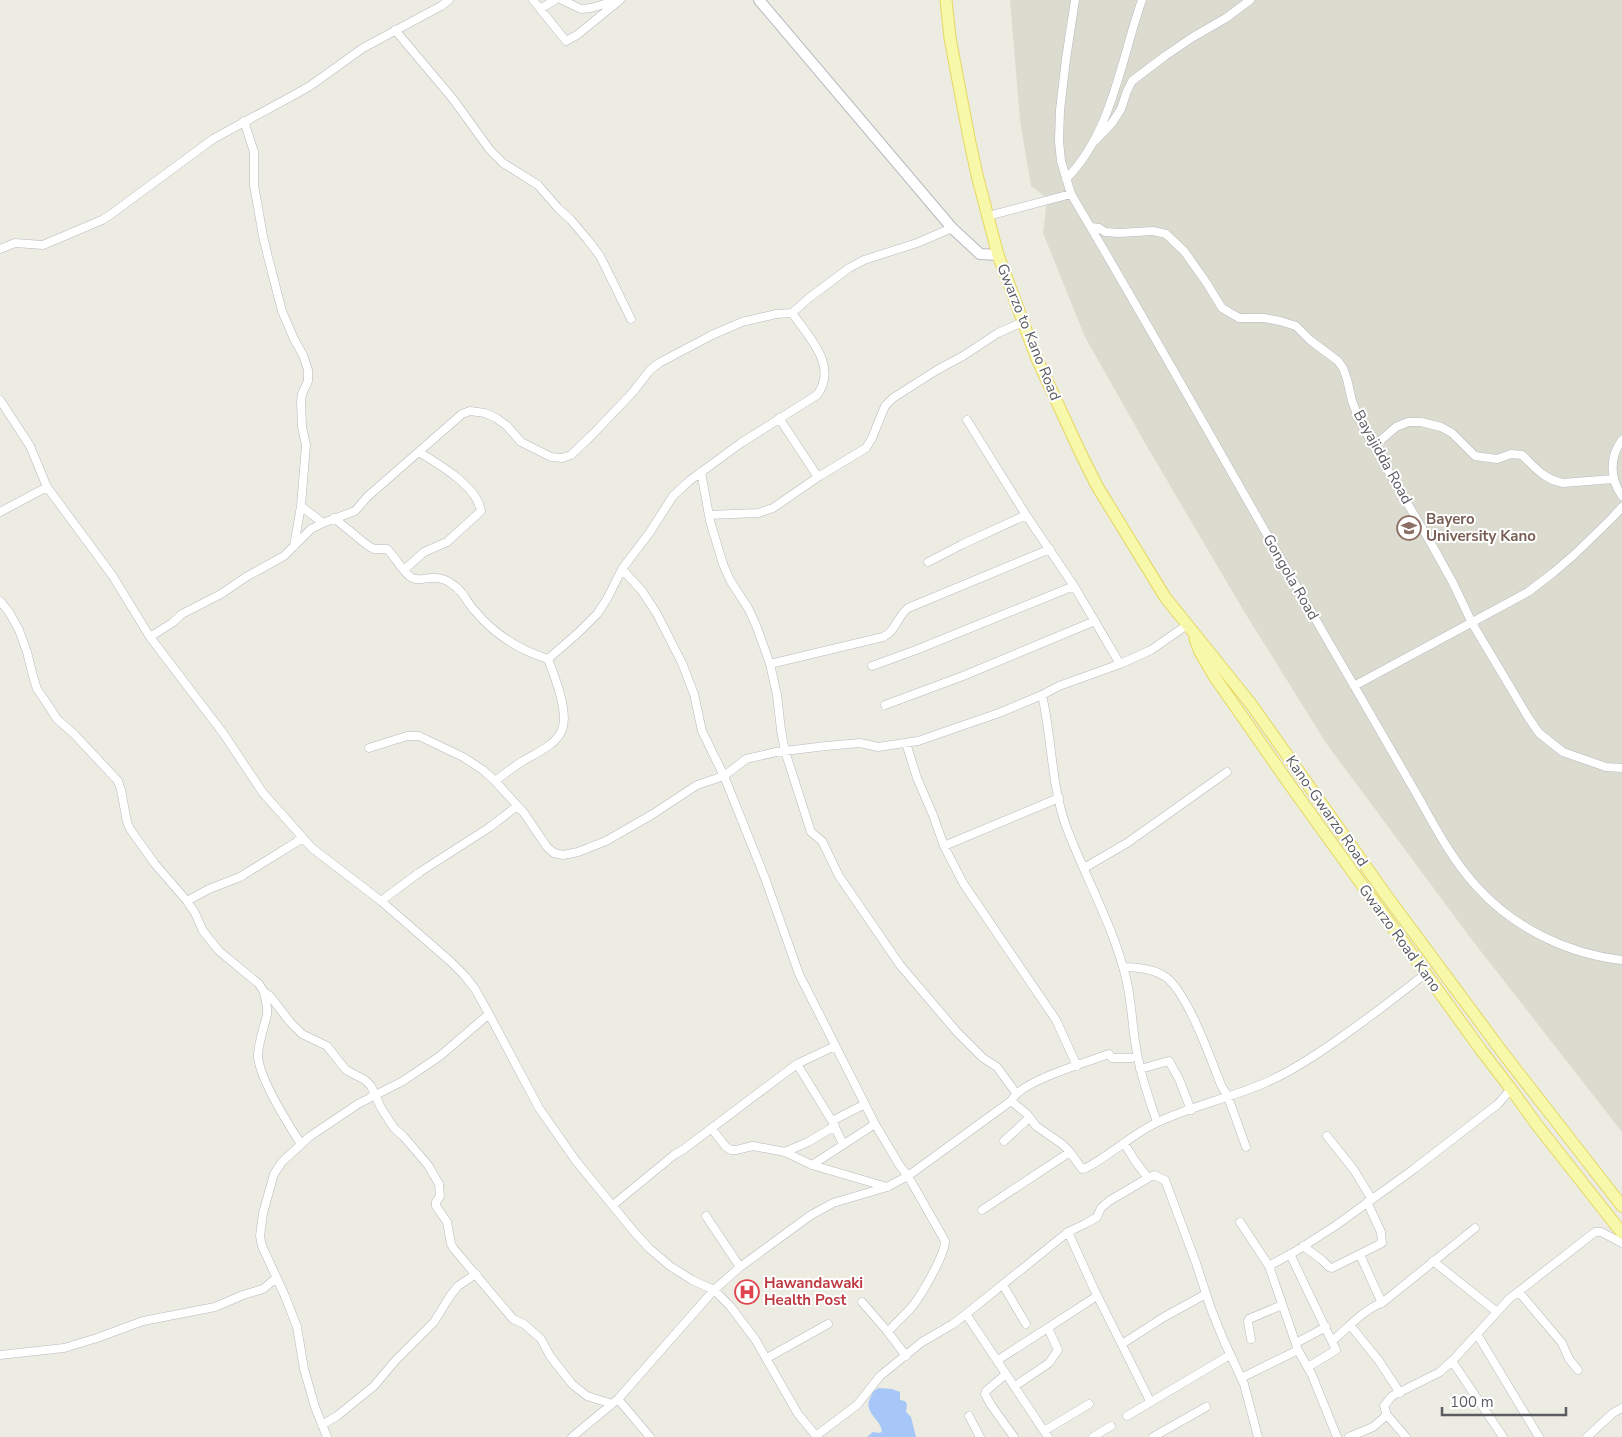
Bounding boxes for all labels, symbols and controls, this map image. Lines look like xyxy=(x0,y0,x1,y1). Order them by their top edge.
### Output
street label: Gwarzo to Kano Road xyxy=(992,261,1066,403)
street label: Bayajidda Road xyxy=(1349,406,1417,508)
place label: Bayero University Kano xyxy=(1426,509,1536,546)
school or university icon: Bayero University Kano xyxy=(1396,515,1422,541)
street label: Gongola Road xyxy=(1258,530,1324,624)
street label: Kano-Gwarzo Road xyxy=(1281,751,1373,871)
street label: Gwarzo Road Kano xyxy=(1354,880,1446,996)
place label: Hawandawaki Health Post xyxy=(764,1273,863,1310)
hospital icon: Hawandawaki Health Post xyxy=(734,1279,760,1305)
scale bar xyxy=(1442,1384,1566,1416)
text: 100 m xyxy=(1450,1392,1494,1412)

